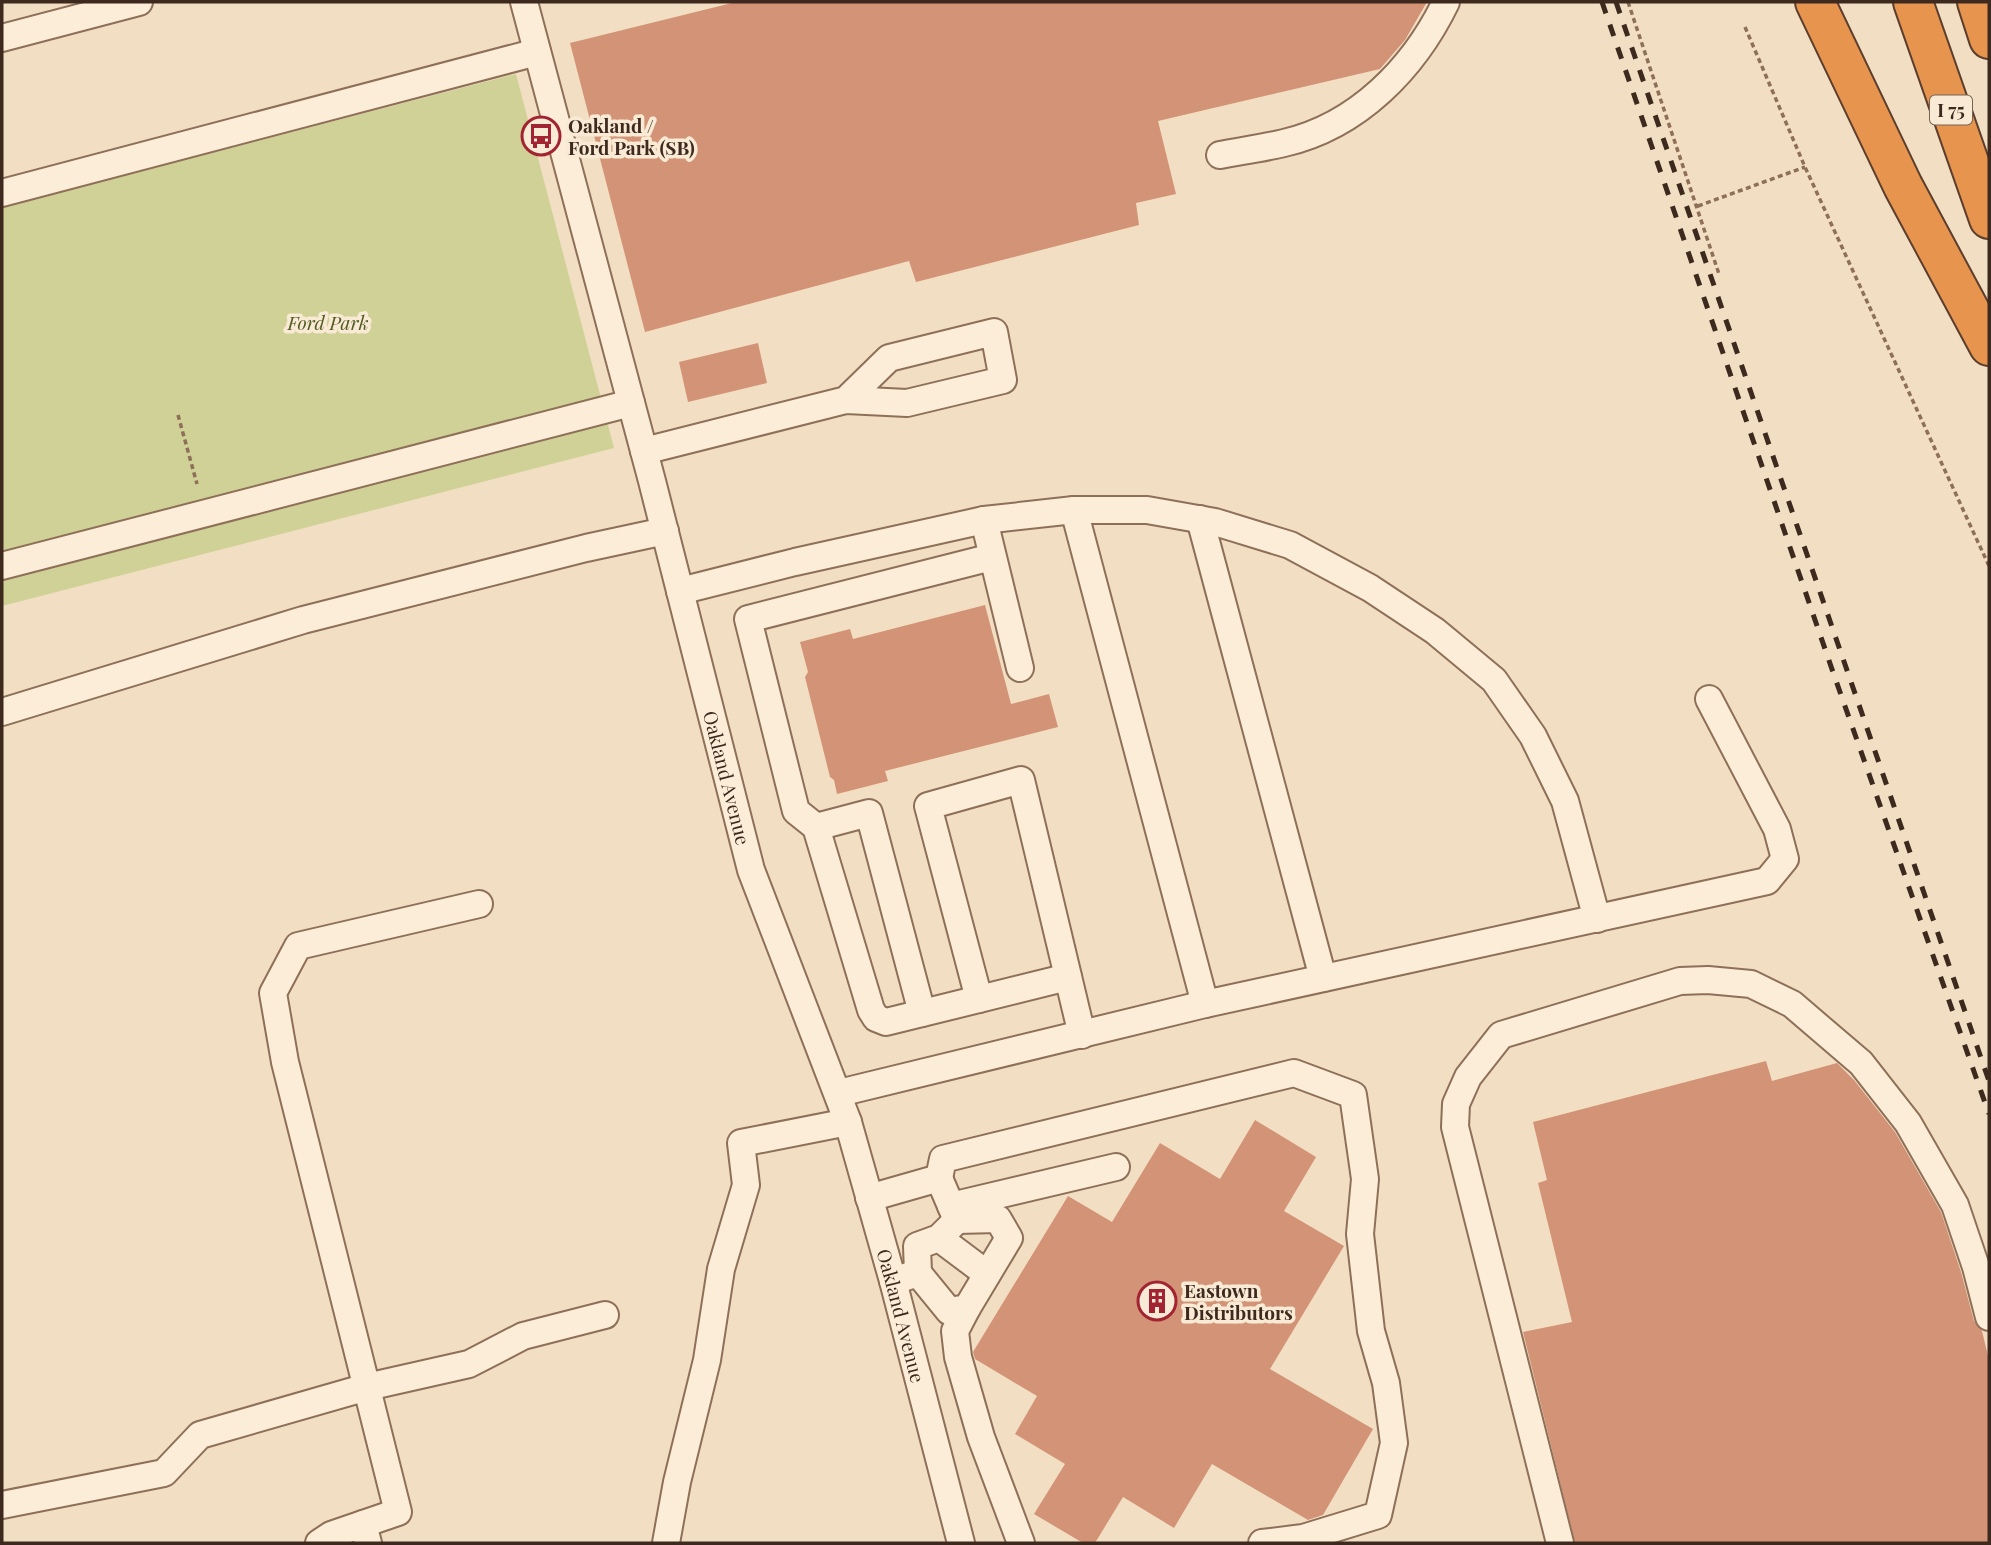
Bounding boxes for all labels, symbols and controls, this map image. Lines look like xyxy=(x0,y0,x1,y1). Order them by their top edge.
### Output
road number: I 75 xyxy=(1930,96,1972,124)
place label: Oakland / Ford Park (SB) xyxy=(568,112,695,160)
bus stop icon: Oakland / Ford Park (SB) xyxy=(520,115,562,157)
park label: Ford Park xyxy=(287,309,369,335)
street label: Oakland Avenue xyxy=(698,708,757,848)
street label: Oakland Avenue xyxy=(871,1245,932,1385)
place label: Eastown Distributors xyxy=(1184,1277,1293,1325)
building icon: Eastown Distributors xyxy=(1136,1280,1178,1322)

